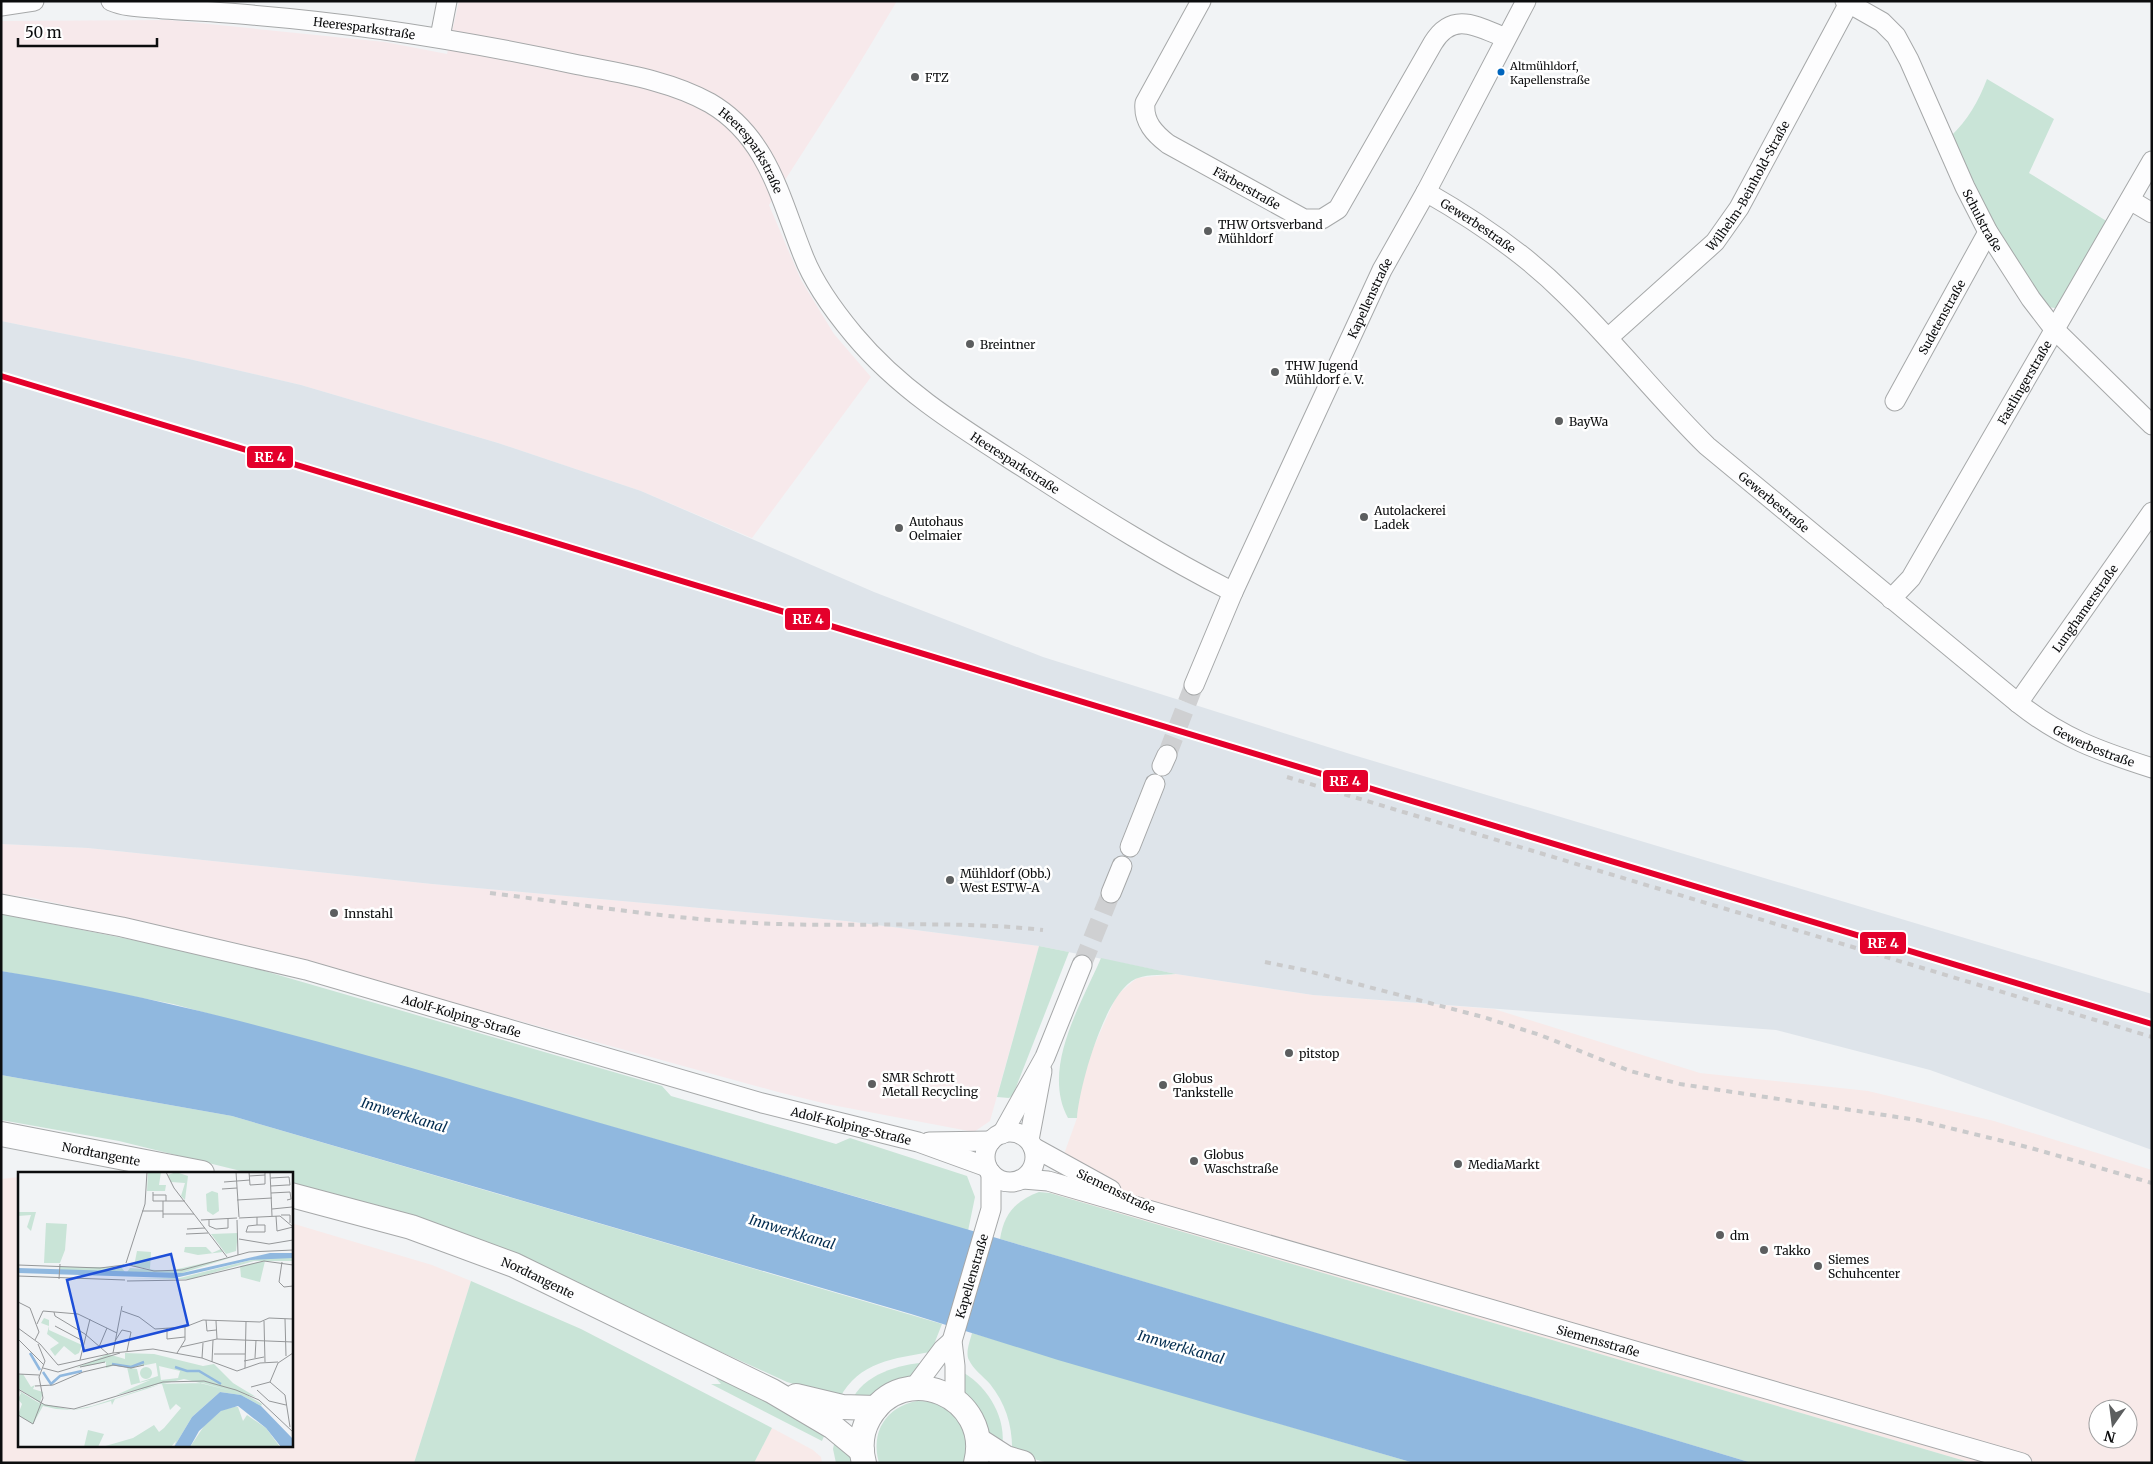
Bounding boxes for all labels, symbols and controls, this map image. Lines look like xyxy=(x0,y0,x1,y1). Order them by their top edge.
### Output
street label: Heeresparkstraße xyxy=(312,13,416,42)
scale bar xyxy=(18,15,156,47)
text: 50 m xyxy=(25,23,62,42)
place label: Altmühldorf, Kapellenstraße xyxy=(1509,59,1590,87)
marker: Altmühldorf, Kapellenstraße xyxy=(1496,67,1506,77)
place label: FTZ xyxy=(925,70,949,85)
marker: FTZ xyxy=(909,71,921,83)
street label: Heeresparkstraße xyxy=(716,104,786,195)
street label: Wilhelm-Beinhold-Straße xyxy=(1702,118,1792,255)
street label: Färberstraße xyxy=(1211,163,1283,212)
street label: Schulstraße xyxy=(1960,186,2006,254)
street label: Gewerbestraße xyxy=(1438,195,1519,256)
place label: THW Ortsverband Mühldorf xyxy=(1218,217,1323,246)
marker: THW Ortsverband Mühldorf xyxy=(1202,225,1214,237)
street label: Kapellenstraße xyxy=(1344,255,1395,341)
street label: Sudetenstraße xyxy=(1915,277,1968,357)
place label: Breintner xyxy=(980,337,1036,352)
marker: Breintner xyxy=(964,338,976,350)
street label: Fastlingerstraße xyxy=(1994,338,2054,427)
place label: THW Jugend Mühldorf e. V. xyxy=(1285,358,1364,387)
marker: THW Jugend Mühldorf e. V. xyxy=(1269,366,1281,378)
place label: BayWa xyxy=(1569,414,1609,429)
marker: BayWa xyxy=(1553,415,1565,427)
street label: Heeresparkstraße xyxy=(968,428,1063,496)
line badge: RE 4 xyxy=(246,445,294,469)
text: RE 4 xyxy=(254,448,286,466)
street label: Gewerbestraße xyxy=(1736,468,1813,535)
place label: Autolackerei Ladek xyxy=(1373,503,1446,532)
marker: Autolackerei Ladek xyxy=(1358,511,1370,523)
place label: Autohaus Oelmaier xyxy=(908,514,964,543)
marker: Autohaus Oelmaier xyxy=(893,522,905,534)
street label: Lunghamerstraße xyxy=(2049,561,2121,655)
line badge: RE 4 xyxy=(784,607,831,631)
text: RE 4 xyxy=(792,610,824,628)
street label: Gewerbestraße xyxy=(2050,721,2137,769)
line badge: RE 4 xyxy=(1322,769,1369,793)
text: RE 4 xyxy=(1329,772,1361,790)
place label: Mühldorf (Obb.) West ESTW-A xyxy=(959,866,1051,895)
marker: Mühldorf (Obb.) West ESTW-A xyxy=(944,874,956,886)
place label: Innstahl xyxy=(344,906,393,921)
marker: Innstahl xyxy=(328,907,340,919)
line badge: RE 4 xyxy=(1859,931,1907,955)
text: RE 4 xyxy=(1867,934,1899,952)
street label: Adolf-Kolping-Straße xyxy=(399,991,523,1040)
place label: pitstop xyxy=(1299,1046,1339,1061)
marker: pitstop xyxy=(1283,1047,1295,1059)
place label: SMR Schrott Metall Recycling xyxy=(882,1070,979,1099)
place label: Globus Tankstelle xyxy=(1173,1071,1233,1100)
marker: SMR Schrott Metall Recycling xyxy=(866,1078,878,1090)
marker: Globus Tankstelle xyxy=(1157,1079,1169,1091)
water label: Innwerkkanal xyxy=(359,1093,449,1137)
street label: Adolf-Kolping-Straße xyxy=(788,1103,913,1148)
street label: Nordtangente xyxy=(61,1139,142,1168)
place label: Globus Waschstraße xyxy=(1203,1147,1278,1176)
marker: Globus Waschstraße xyxy=(1188,1155,1200,1167)
place label: MediaMarkt xyxy=(1468,1157,1540,1172)
marker: MediaMarkt xyxy=(1452,1158,1464,1170)
street label: Siemensstraße xyxy=(1074,1165,1158,1217)
inset map xyxy=(18,1172,292,1446)
water label: Innwerkkanal xyxy=(747,1210,837,1254)
place label: dm xyxy=(1730,1228,1749,1243)
marker: dm xyxy=(1714,1229,1726,1241)
street label: Kapellenstraße xyxy=(952,1232,991,1320)
place label: Takko xyxy=(1774,1243,1810,1258)
marker: Takko xyxy=(1758,1244,1770,1256)
place label: Siemes Schuhcenter xyxy=(1828,1252,1901,1281)
street label: Nordtangente xyxy=(500,1254,577,1301)
marker: Siemes Schuhcenter xyxy=(1812,1260,1824,1272)
street label: Siemensstraße xyxy=(1555,1321,1642,1359)
water label: Innwerkkanal xyxy=(1136,1326,1226,1368)
north arrow xyxy=(2088,1399,2138,1449)
text: N xyxy=(2102,1427,2117,1447)

